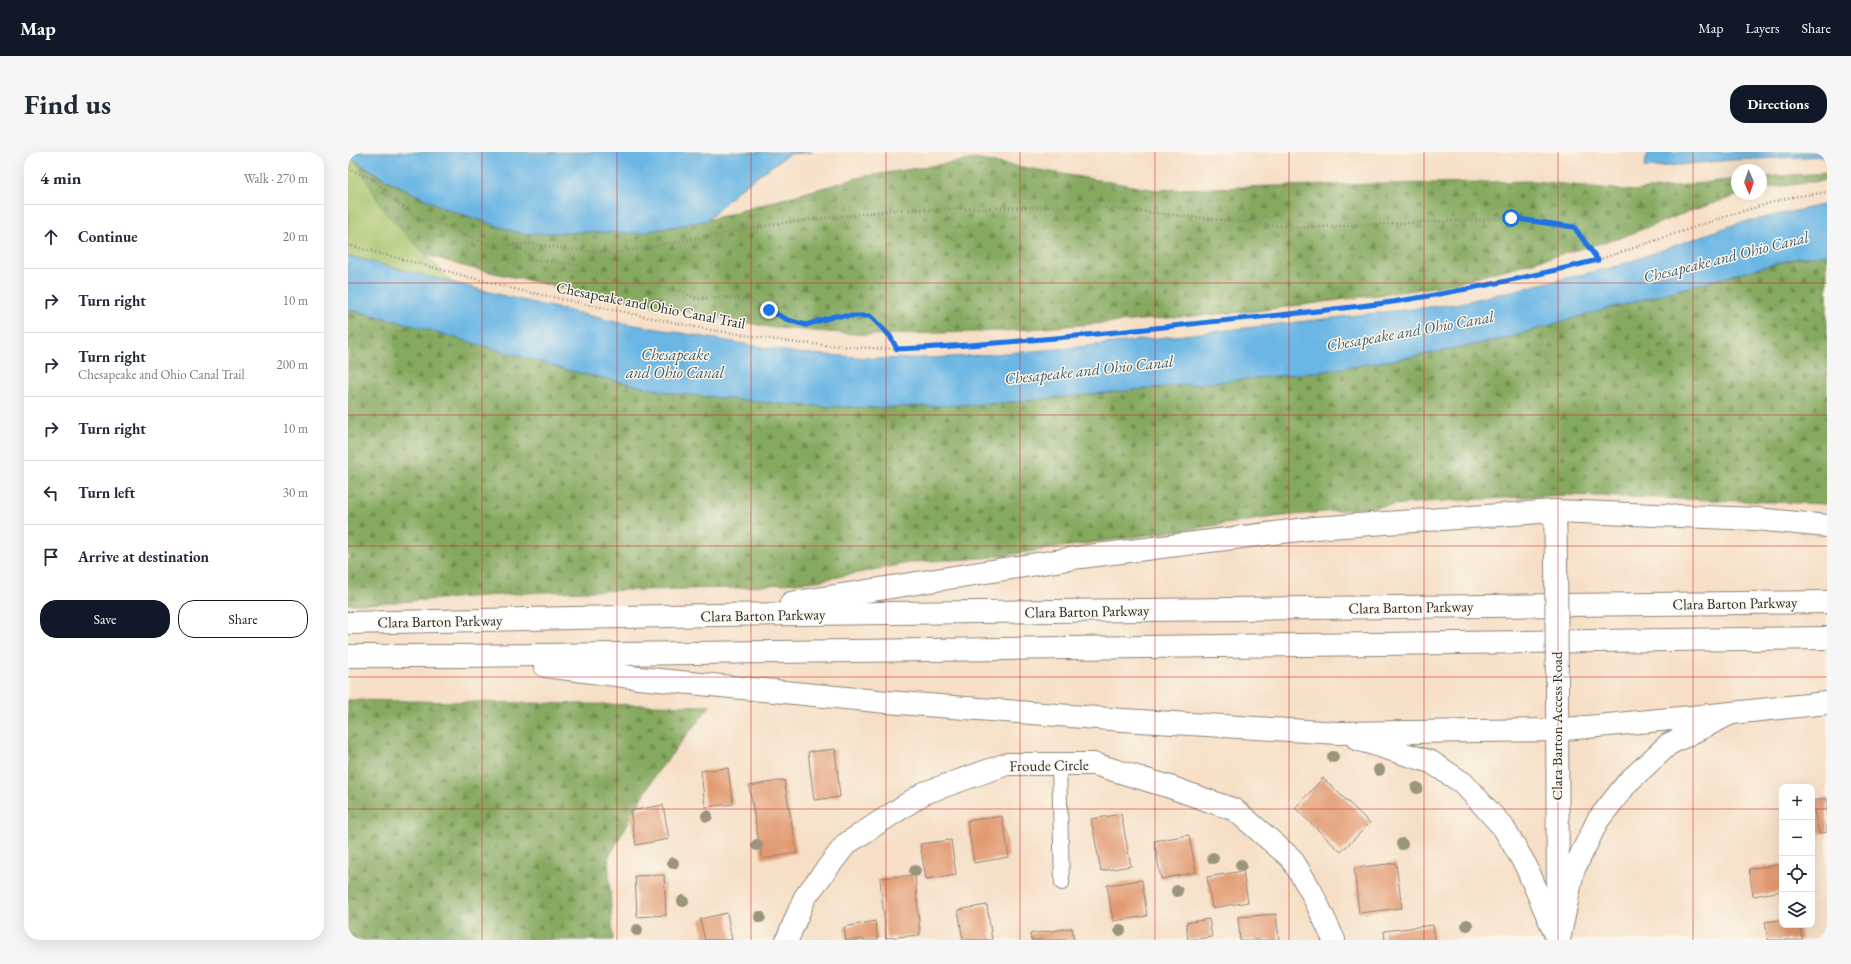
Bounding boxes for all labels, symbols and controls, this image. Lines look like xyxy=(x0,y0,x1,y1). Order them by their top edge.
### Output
text: Map xyxy=(20,16,56,41)
text: Map xyxy=(1698,19,1723,37)
text: Layers xyxy=(1745,19,1780,37)
text: Share xyxy=(1802,19,1831,37)
button: Directions xyxy=(1730,85,1827,123)
text: Find us xyxy=(24,86,111,122)
north arrow xyxy=(1731,164,1767,200)
text: 4 min xyxy=(40,167,81,189)
text: Walk · 270 m xyxy=(244,170,308,187)
route start xyxy=(1502,209,1520,227)
icon: ahead xyxy=(40,226,62,248)
water label: Chesapeake and Ohio Canal xyxy=(1641,226,1811,288)
text: Continue xyxy=(78,227,138,246)
text: 20 m xyxy=(283,228,308,245)
street label: Chesapeake and Ohio Canal Trail xyxy=(555,277,748,333)
icon: right xyxy=(40,290,62,312)
text: Turn right xyxy=(78,291,146,310)
text: 10 m xyxy=(283,292,308,309)
route end xyxy=(760,301,778,319)
water label: Chesapeake and Ohio Canal xyxy=(1325,306,1496,356)
water label: Chesapeake and Ohio Canal xyxy=(625,344,725,383)
text: Turn right xyxy=(78,347,146,366)
water label: Chesapeake and Ohio Canal xyxy=(1004,351,1175,389)
icon: right xyxy=(40,354,62,376)
text: 200 m xyxy=(277,356,308,373)
text: Chesapeake and Ohio Canal Trail xyxy=(78,366,245,383)
icon: right xyxy=(40,418,62,440)
text: Turn right xyxy=(78,419,146,438)
text: 10 m xyxy=(283,420,308,437)
icon: left xyxy=(40,482,62,504)
text: Turn left xyxy=(78,483,135,502)
text: 30 m xyxy=(283,484,308,501)
icon: arrive xyxy=(40,546,62,568)
text: Arrive at destination xyxy=(78,547,209,566)
street label: Clara Barton Parkway xyxy=(1672,592,1798,614)
street label: Clara Barton Parkway xyxy=(1348,596,1474,618)
button: Save xyxy=(40,600,170,638)
button: Share xyxy=(178,600,308,638)
street label: Clara Barton Parkway xyxy=(1024,600,1150,622)
street label: Clara Barton Parkway xyxy=(700,604,826,626)
street label: Clara Barton Parkway xyxy=(377,610,503,632)
street label: Clara Barton Access Road xyxy=(1547,651,1566,801)
street label: Froude Circle xyxy=(1009,755,1089,775)
map controls xyxy=(1779,784,1815,928)
button: + xyxy=(1779,784,1815,820)
button: − xyxy=(1779,820,1815,856)
button: locate xyxy=(1779,856,1815,892)
button: layers xyxy=(1779,892,1815,928)

